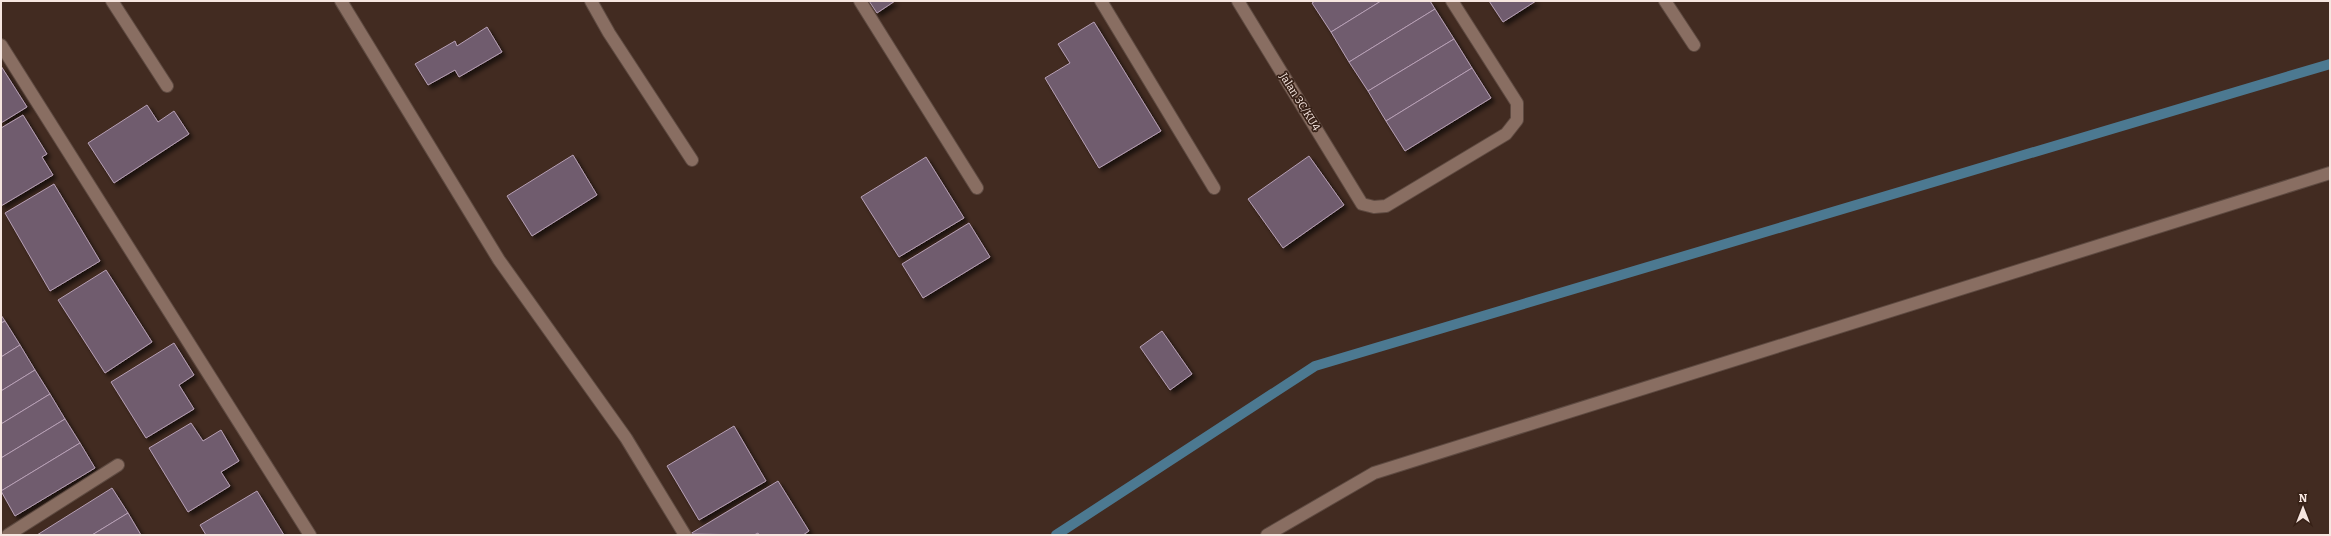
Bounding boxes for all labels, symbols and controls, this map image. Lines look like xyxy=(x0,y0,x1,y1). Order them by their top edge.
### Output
street label: Jalan 3C/KU4 xyxy=(1276,70,1323,134)
north arrow xyxy=(2283,488,2323,528)
text: N xyxy=(2299,492,2308,505)

